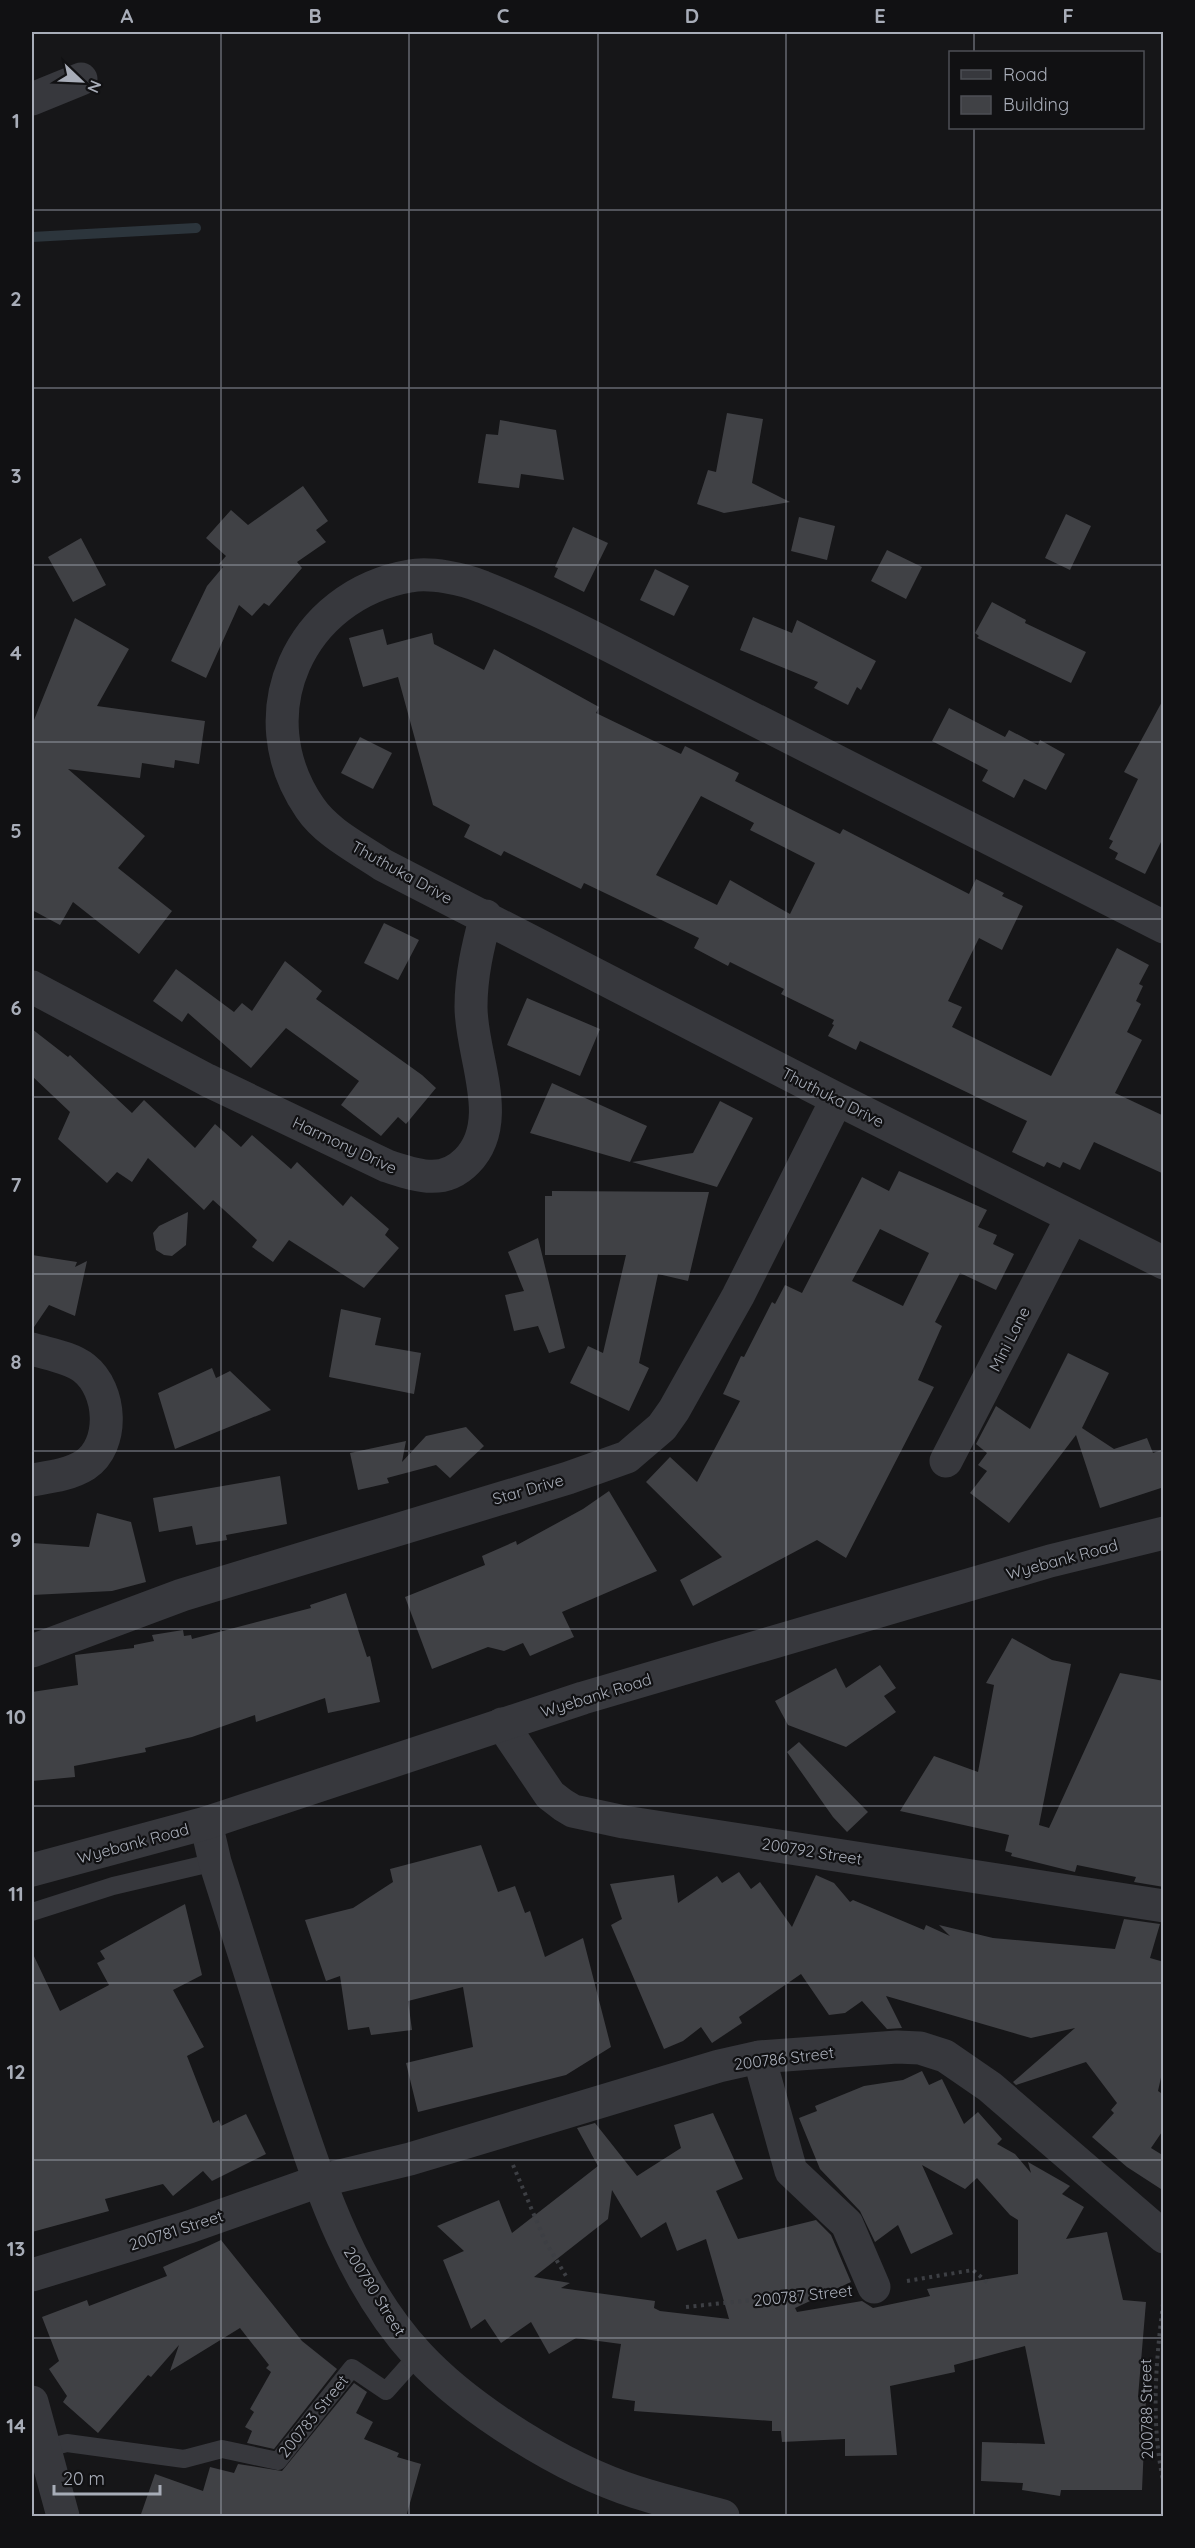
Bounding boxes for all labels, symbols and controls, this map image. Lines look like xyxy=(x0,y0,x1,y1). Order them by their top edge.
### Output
text: A xyxy=(121,3,134,28)
text: B xyxy=(308,3,322,28)
text: C xyxy=(497,3,510,28)
text: D xyxy=(685,3,699,28)
text: E xyxy=(874,3,886,28)
text: F xyxy=(1062,3,1074,28)
north arrow xyxy=(51,51,111,111)
legend xyxy=(949,51,1144,129)
text: Road xyxy=(1003,63,1048,86)
text: N xyxy=(83,78,106,96)
text: Building xyxy=(1003,93,1069,116)
text: 1 xyxy=(12,108,20,133)
text: 2 xyxy=(10,286,22,311)
text: 3 xyxy=(11,463,21,488)
text: 4 xyxy=(10,640,22,665)
text: 5 xyxy=(10,818,22,843)
street label: Thuthuka Drive xyxy=(348,836,456,908)
text: 6 xyxy=(10,995,22,1020)
street label: Thuthuka Drive xyxy=(778,1063,888,1131)
street label: Harmony Drive xyxy=(290,1112,400,1178)
text: 7 xyxy=(11,1172,22,1197)
street label: Mini Lane xyxy=(984,1303,1034,1375)
text: 8 xyxy=(11,1349,22,1374)
street label: Star Drive xyxy=(490,1469,566,1509)
text: 9 xyxy=(10,1527,22,1552)
street label: Wyebank Road xyxy=(1004,1534,1120,1584)
street label: Wyebank Road xyxy=(538,1669,654,1721)
text: 10 xyxy=(6,1704,26,1729)
street label: Wyebank Road xyxy=(75,1818,191,1868)
street label: 200792 Street xyxy=(760,1833,864,1869)
text: 11 xyxy=(8,1881,24,1906)
street label: 200786 Street xyxy=(733,2042,835,2074)
text: 12 xyxy=(6,2059,26,2084)
street label: 200781 Street xyxy=(126,2205,226,2255)
text: 13 xyxy=(7,2236,25,2261)
street label: 200780 Street xyxy=(340,2243,410,2339)
street label: 200787 Street xyxy=(752,2280,854,2310)
street label: 200788 Street xyxy=(1135,2359,1157,2459)
street label: 200783 Street xyxy=(274,2371,352,2461)
text: 14 xyxy=(6,2413,26,2438)
scale bar xyxy=(54,2458,160,2496)
text: 20 m xyxy=(63,2467,105,2490)

